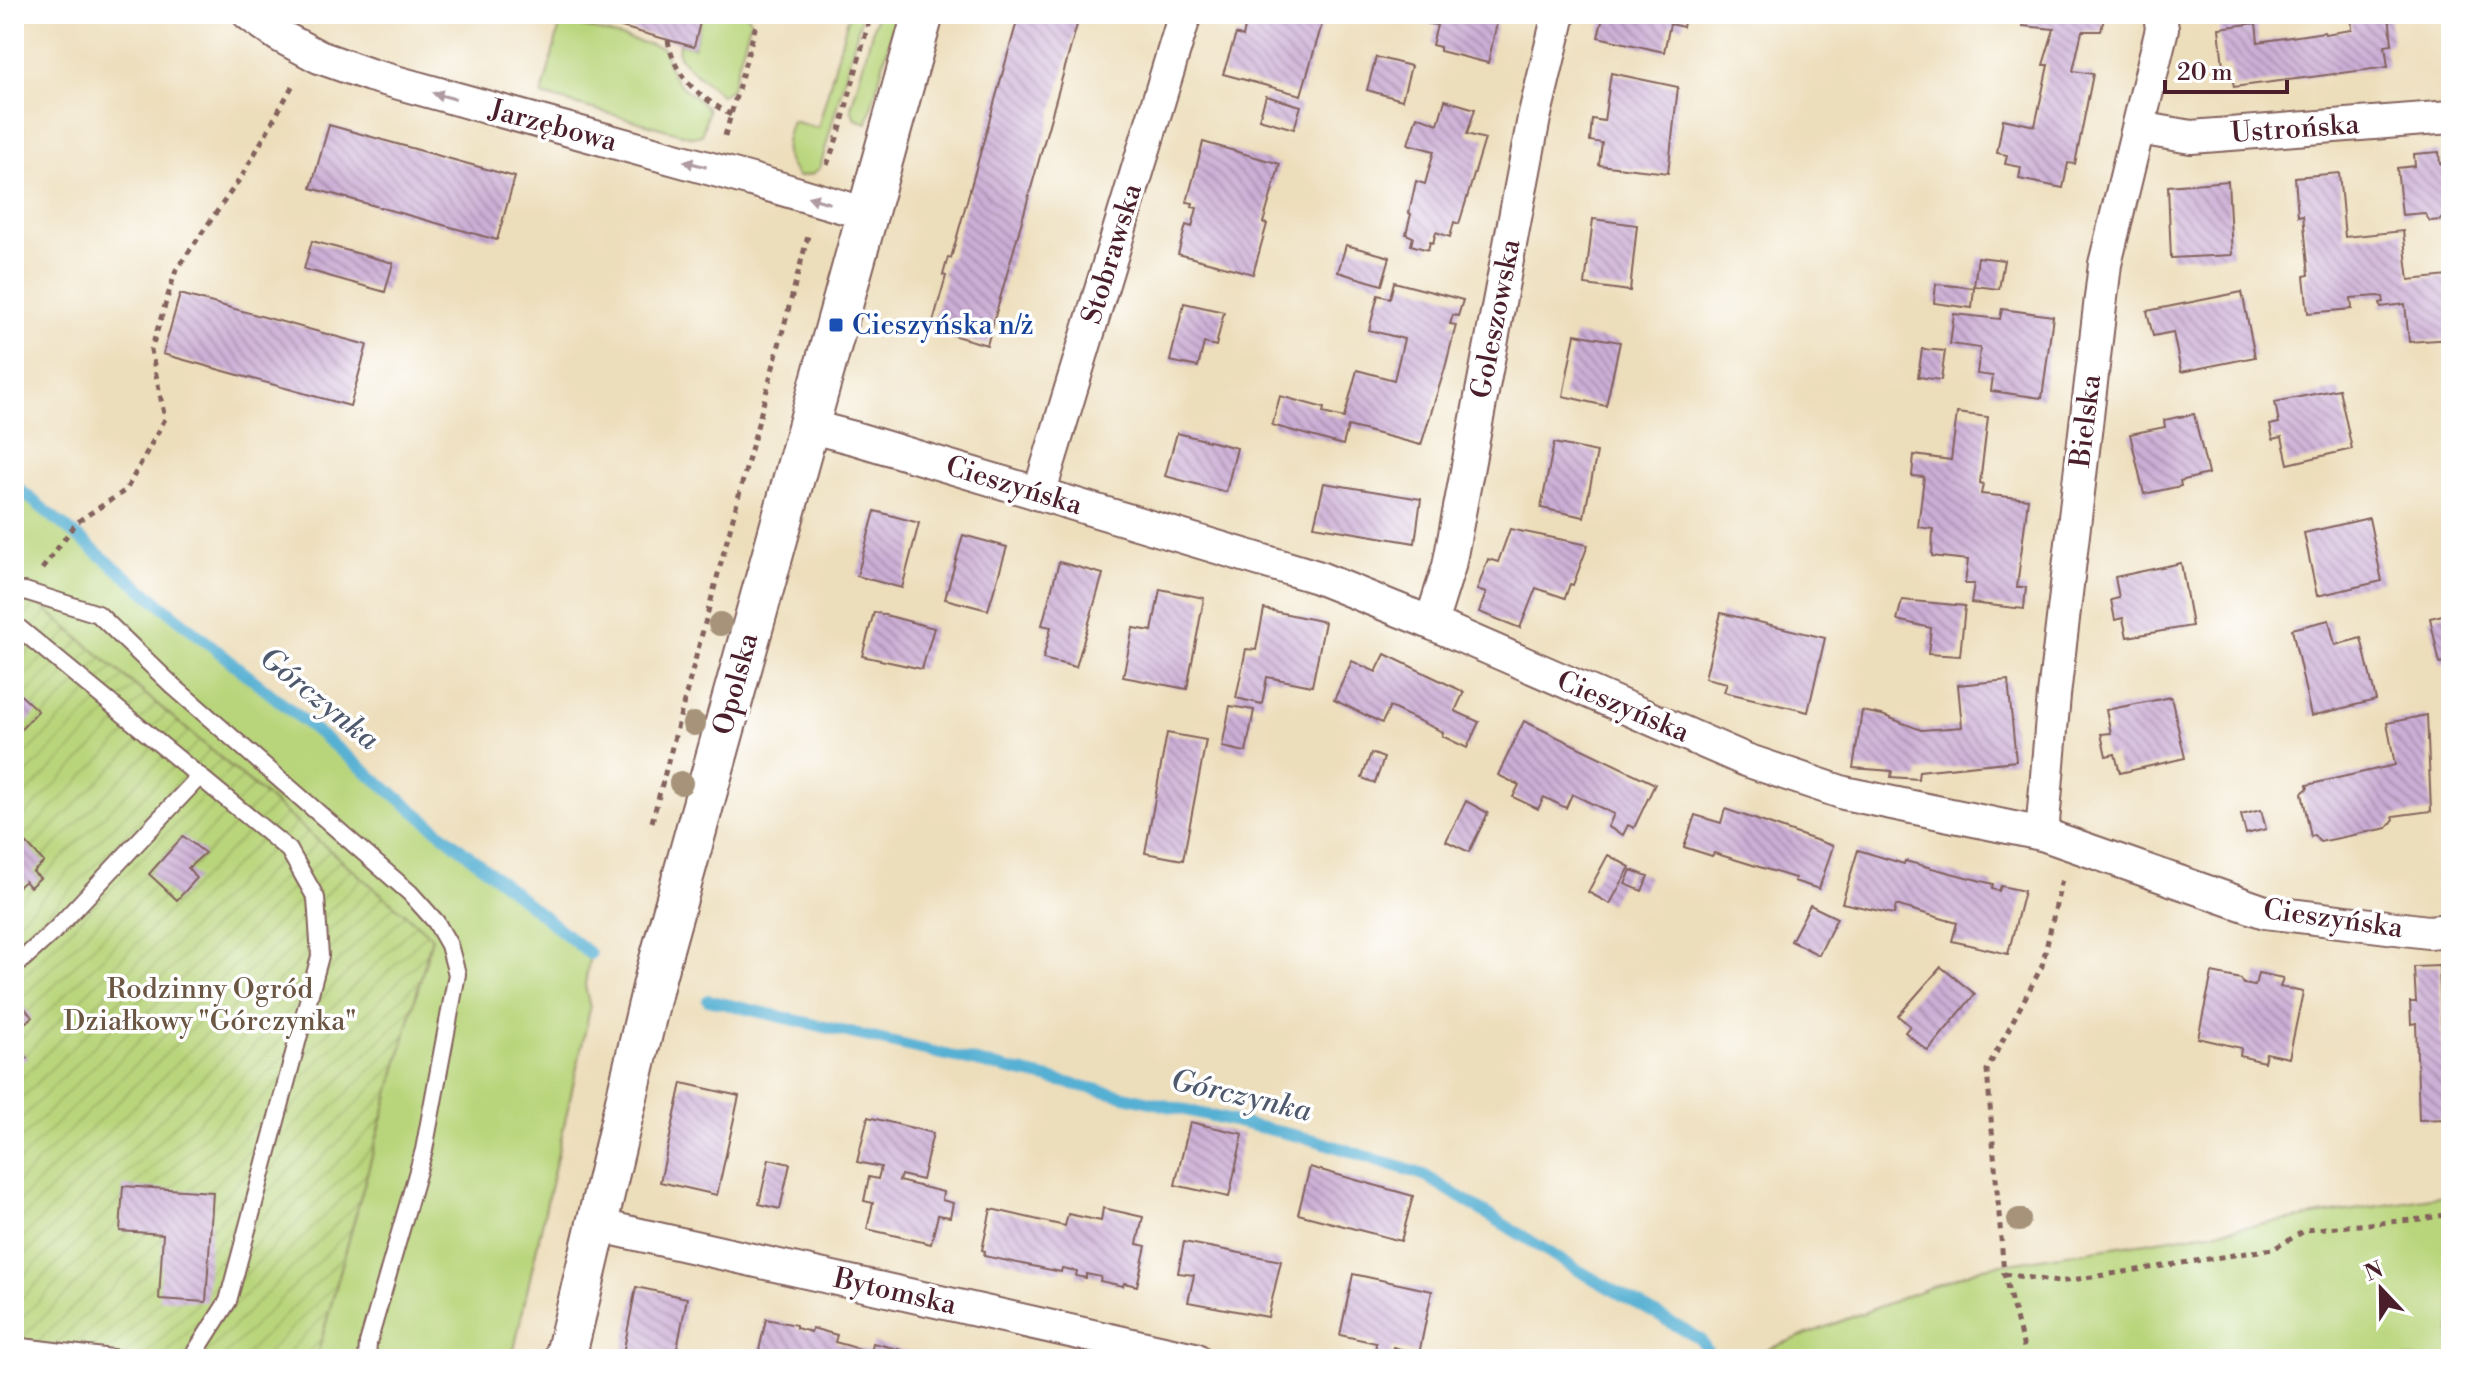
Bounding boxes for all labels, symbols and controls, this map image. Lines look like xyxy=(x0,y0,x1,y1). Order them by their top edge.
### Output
scale bar xyxy=(2165,44,2287,94)
text: 20 m xyxy=(2177,58,2233,88)
one-way arrow xyxy=(431,89,456,101)
street label: Jarzębowa xyxy=(484,92,621,160)
street label: Ustrońska xyxy=(2230,107,2361,151)
one-way arrow xyxy=(682,158,707,170)
street label: Stobrawska xyxy=(1074,179,1150,328)
one-way arrow xyxy=(806,193,830,206)
street label: Goleszowska xyxy=(1463,236,1529,402)
place label: Cieszyńska n/ż xyxy=(852,308,1034,343)
marker: Cieszyńska n/ż xyxy=(827,316,845,334)
street label: Bielska xyxy=(2063,372,2109,470)
street label: Cieszyńska xyxy=(942,449,1087,524)
street label: Opolska xyxy=(706,628,767,739)
water label: Górczynka xyxy=(251,639,387,759)
street label: Cieszyńska xyxy=(1551,663,1695,751)
street label: Cieszyńska xyxy=(2261,892,2406,946)
park label: Rodzinny Ogród Działkowy "Górczynka" xyxy=(64,972,356,1039)
water label: Górczynka xyxy=(1167,1061,1315,1131)
north arrow xyxy=(2341,1249,2421,1329)
text: N xyxy=(2361,1256,2388,1288)
street label: Bytomska xyxy=(829,1261,960,1323)

